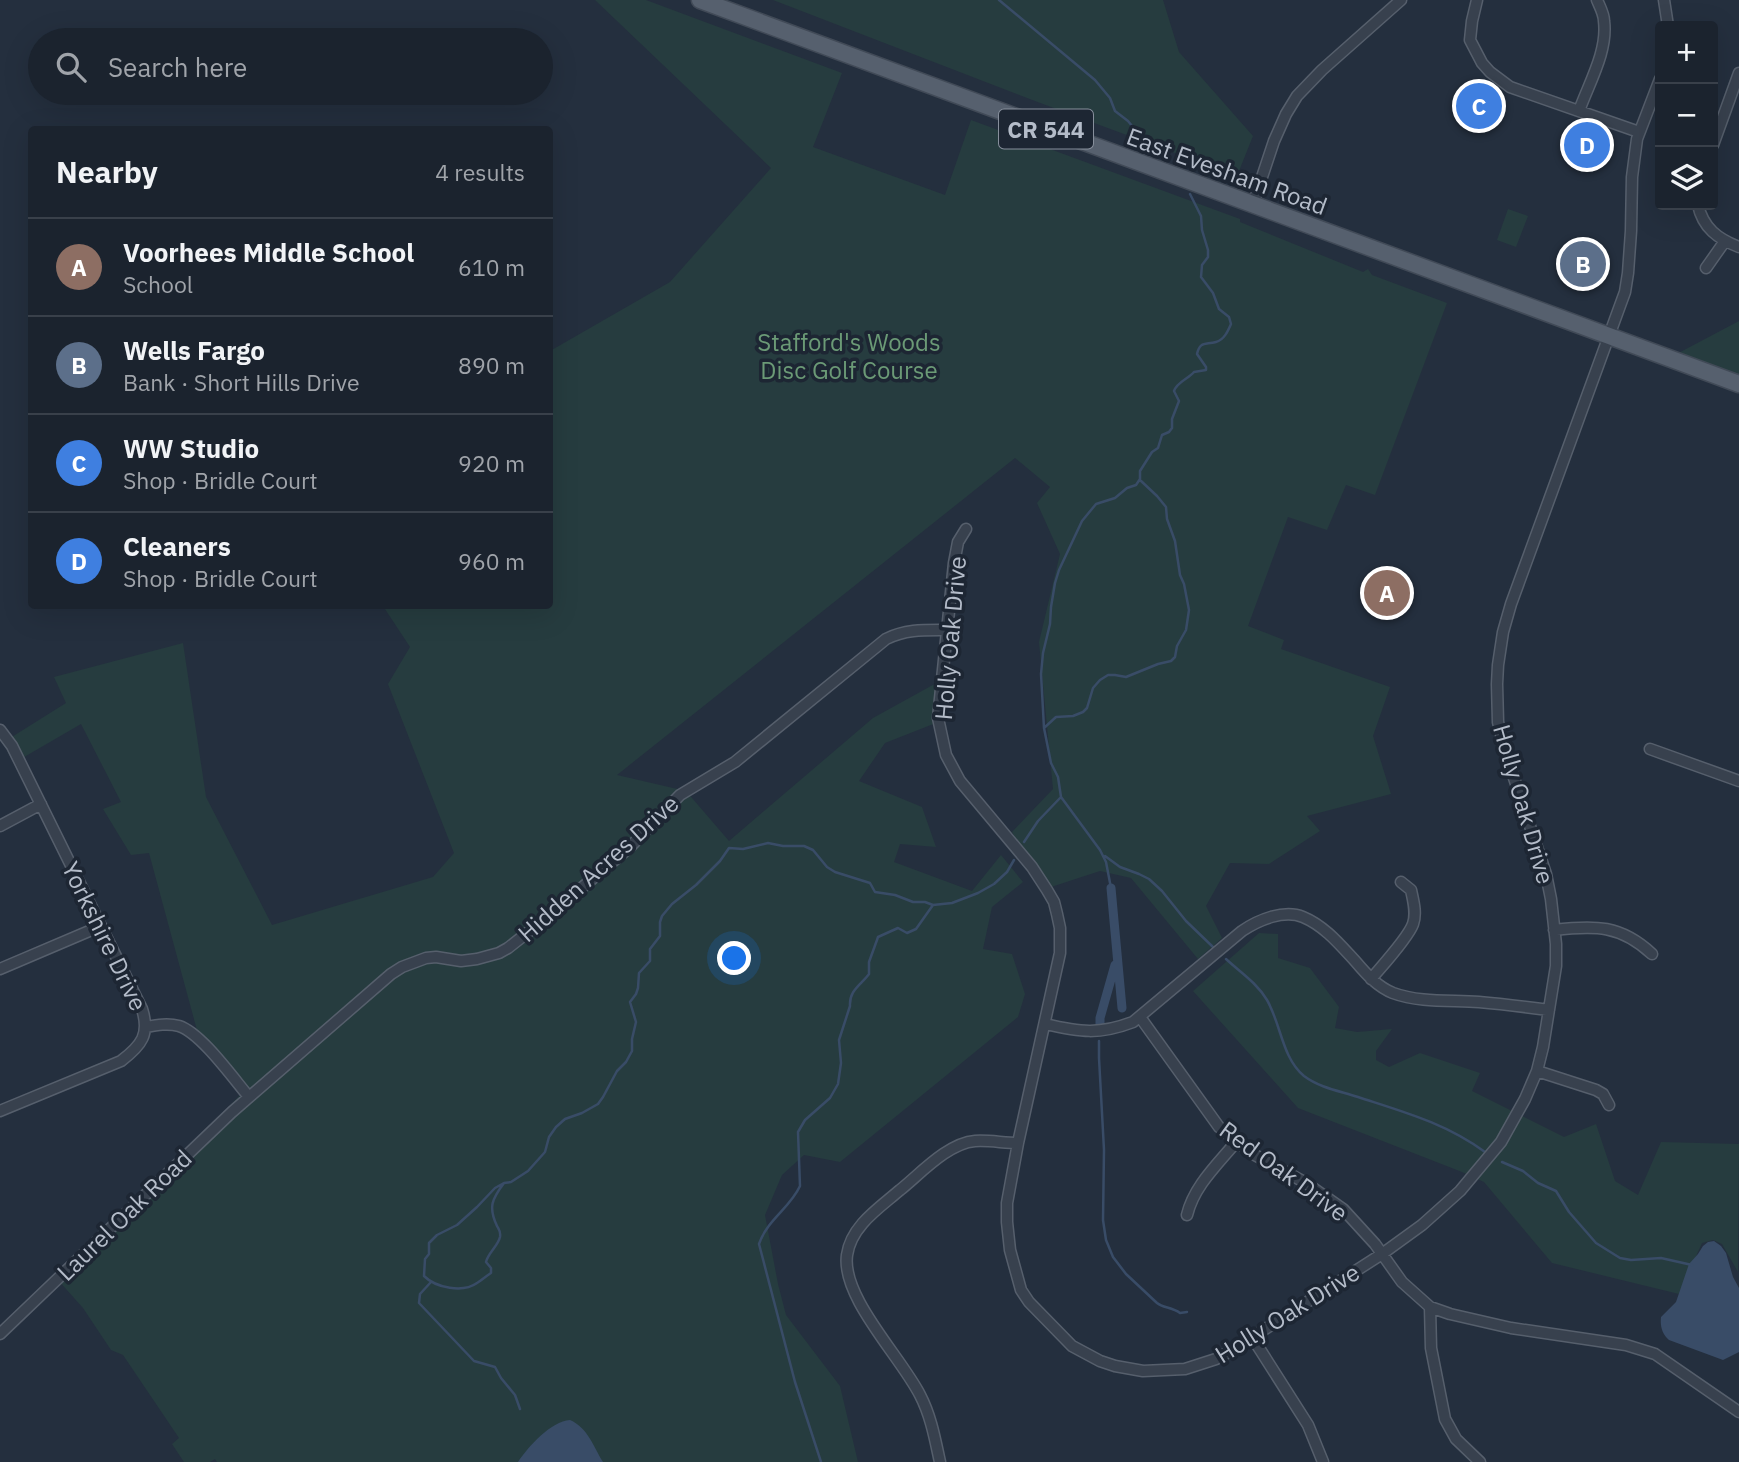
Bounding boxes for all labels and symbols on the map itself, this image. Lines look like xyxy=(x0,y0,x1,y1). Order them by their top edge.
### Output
pin: C xyxy=(1456,80,1502,132)
road number: CR 544 xyxy=(999,110,1093,148)
pin: D xyxy=(1564,119,1610,171)
street label: East Evesham Road xyxy=(1122,120,1332,222)
pin: B xyxy=(1560,238,1606,290)
park label: Stafford's Woods Disc Golf Course xyxy=(757,326,941,386)
street label: Holly Oak Drive xyxy=(927,555,973,721)
pin: A xyxy=(1364,567,1410,619)
street label: Holly Oak Drive xyxy=(1486,720,1562,888)
street label: Hidden Acres Drive xyxy=(511,787,685,949)
street label: Yorkshire Drive xyxy=(55,856,155,1016)
your location xyxy=(717,941,751,975)
street label: Red Oak Drive xyxy=(1213,1114,1355,1228)
street label: Laurel Oak Road xyxy=(50,1142,198,1288)
street label: Holly Oak Drive xyxy=(1209,1256,1365,1370)

